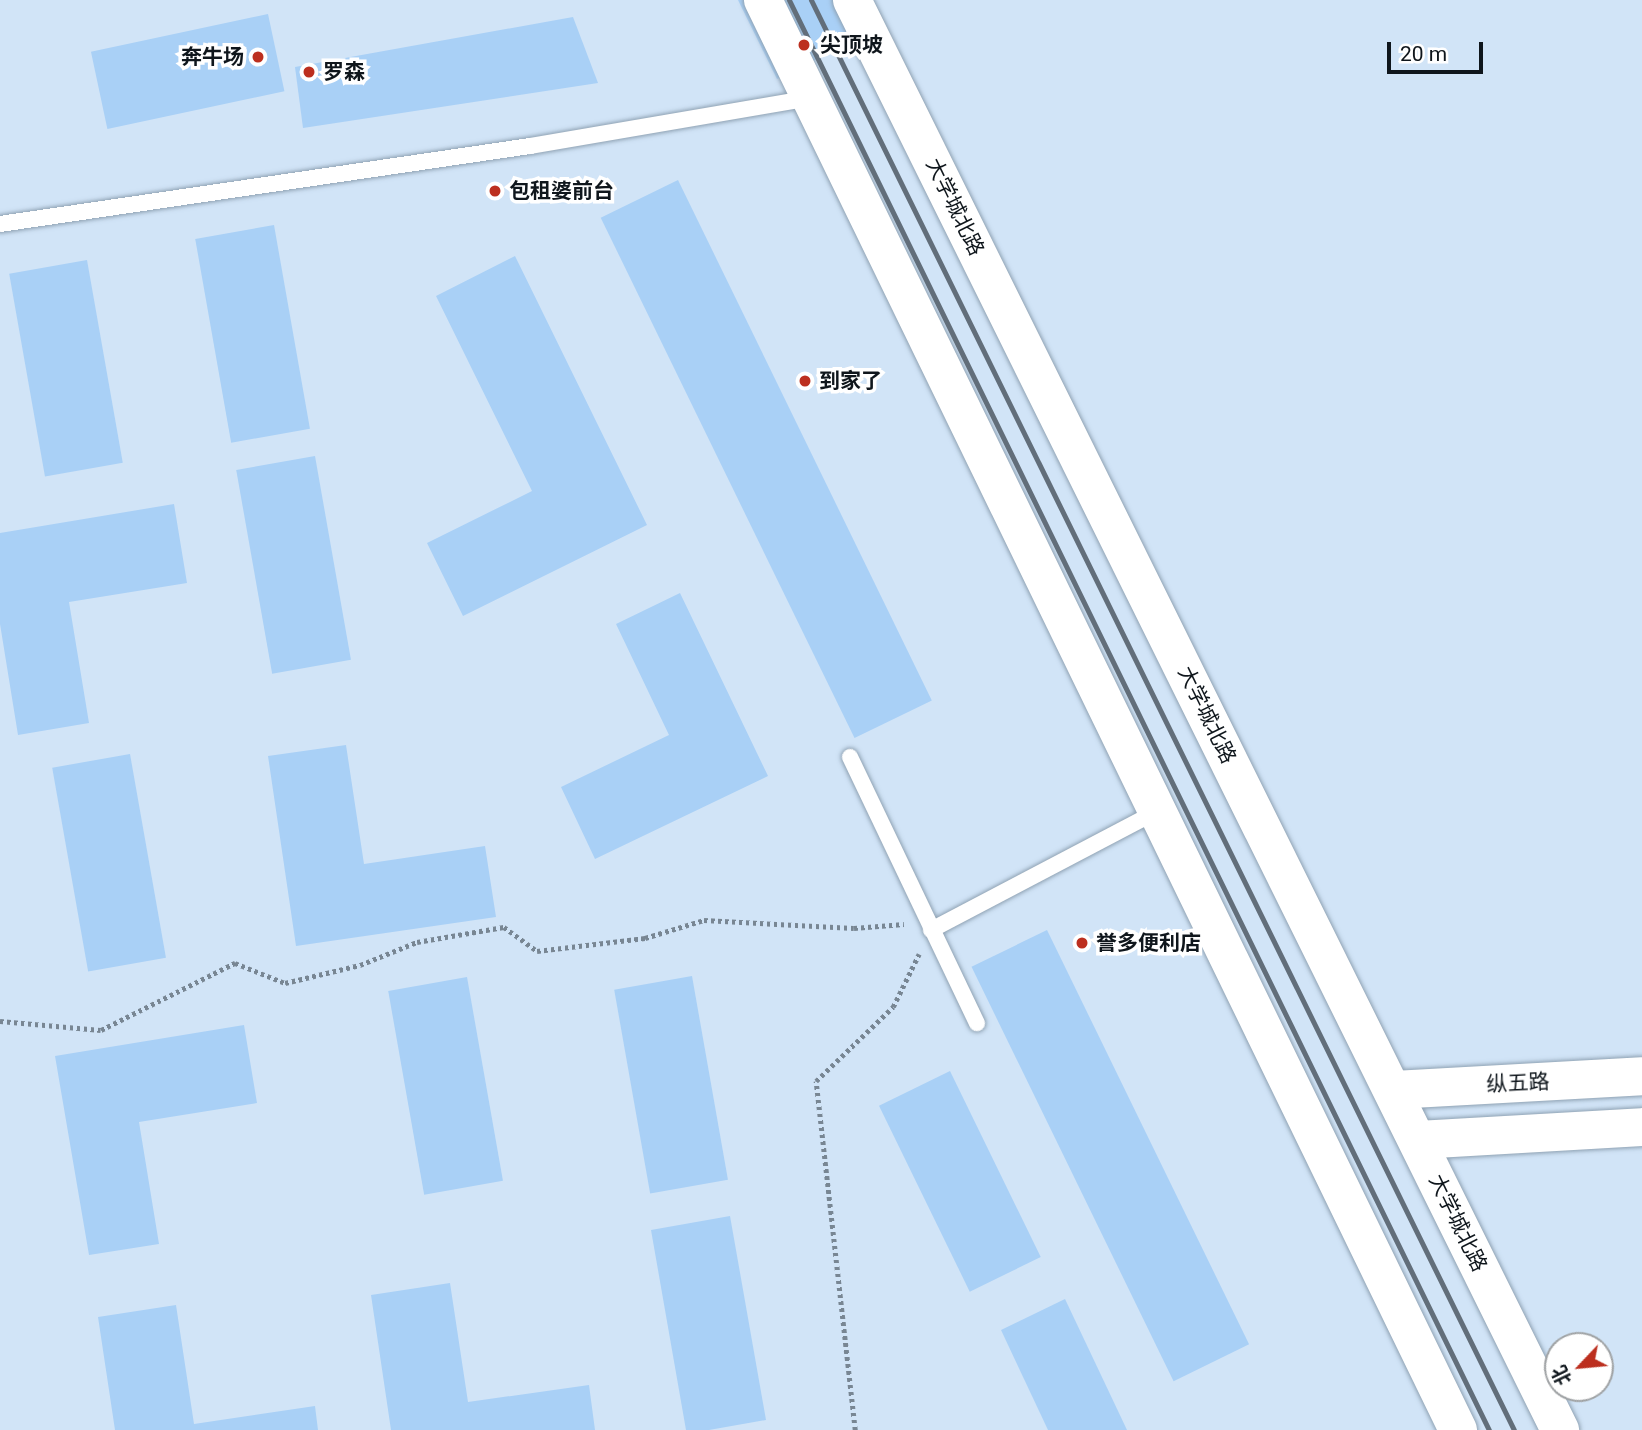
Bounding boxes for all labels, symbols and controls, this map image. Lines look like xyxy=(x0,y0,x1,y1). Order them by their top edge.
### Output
scale bar xyxy=(1390,28,1486,72)
place label: 尖顶坡 xyxy=(820,32,883,58)
marker: 尖顶坡 xyxy=(794,35,814,55)
text: 20 m xyxy=(1400,42,1447,66)
place label: 奔牛场 xyxy=(181,44,244,70)
marker: 奔牛场 xyxy=(250,49,266,65)
place label: 罗森 xyxy=(323,59,365,85)
marker: 罗森 xyxy=(301,64,317,80)
street label: 大学城北路 xyxy=(921,154,989,260)
place label: 包租婆前台 xyxy=(509,178,614,204)
marker: 包租婆前台 xyxy=(487,183,503,199)
place label: 到家了 xyxy=(819,368,882,394)
marker: 到家了 xyxy=(797,373,813,389)
street label: 大学城北路 xyxy=(1173,662,1241,768)
place label: 誉多便利店 xyxy=(1096,930,1201,956)
marker: 誉多便利店 xyxy=(1074,935,1090,951)
street label: 纵五路 xyxy=(1486,1069,1550,1097)
street label: 大学城北路 xyxy=(1424,1170,1492,1276)
north arrow xyxy=(1544,1332,1614,1402)
text: 北 xyxy=(1547,1362,1576,1389)

